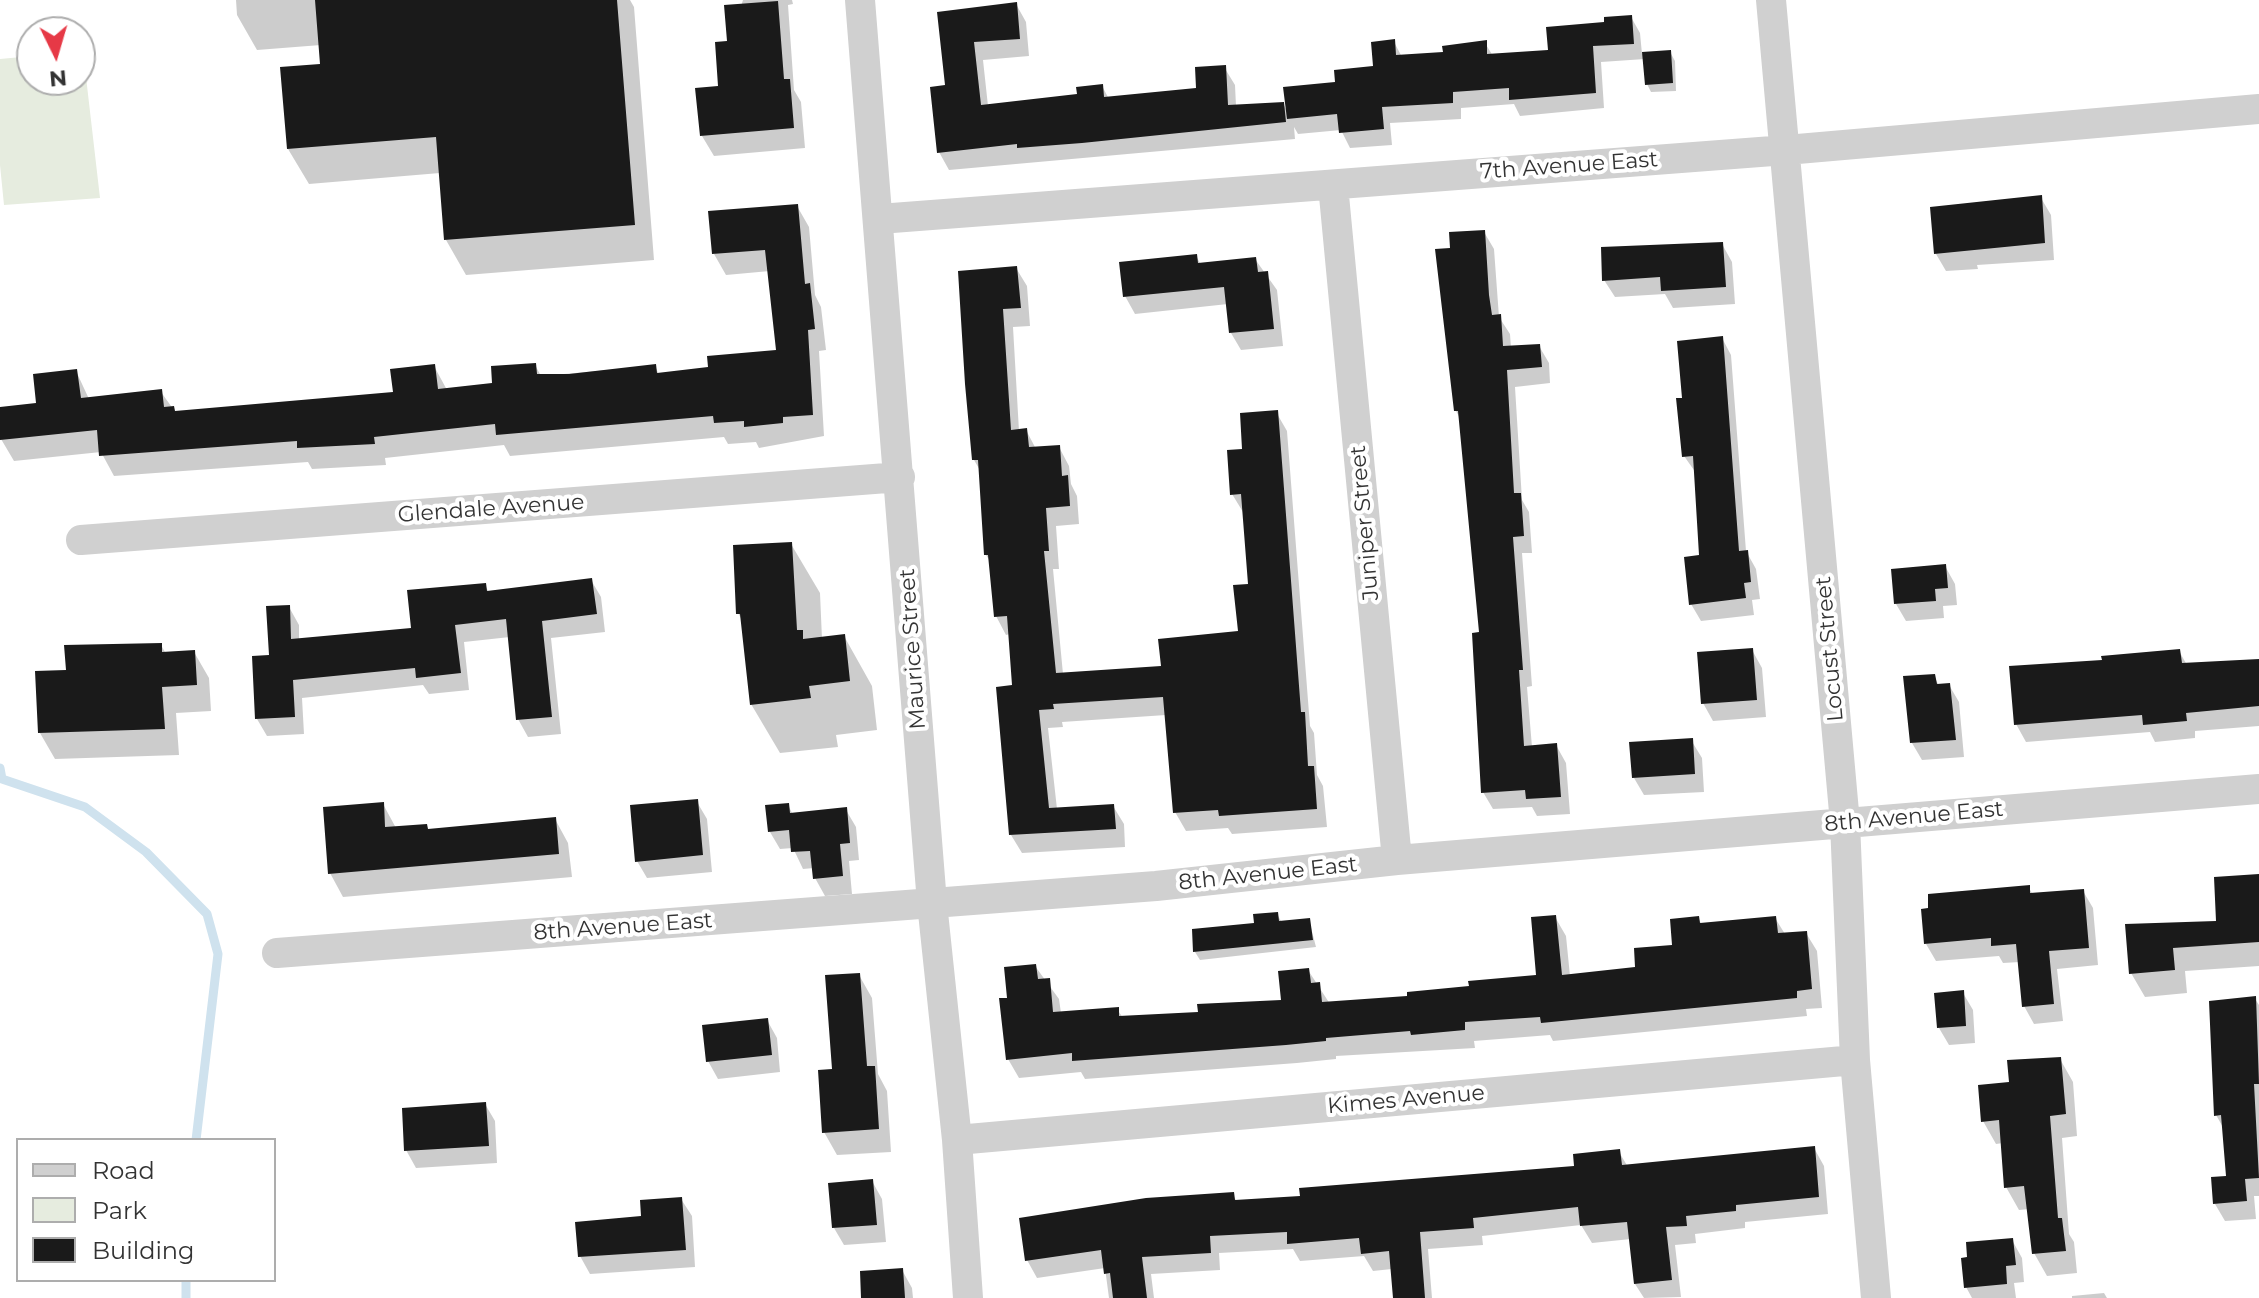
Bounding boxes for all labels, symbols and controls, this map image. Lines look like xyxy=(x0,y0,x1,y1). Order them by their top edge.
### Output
north arrow xyxy=(16,16,96,96)
text: N xyxy=(48,64,68,93)
street label: 7th Avenue East xyxy=(1479,147,1659,185)
street label: Juniper Street xyxy=(1345,444,1385,602)
street label: Glendale Avenue xyxy=(397,489,585,529)
street label: Maurice Street xyxy=(894,568,932,730)
street label: Locust Street xyxy=(1811,575,1849,723)
street label: 8th Avenue East xyxy=(1823,796,2005,838)
street label: 8th Avenue East xyxy=(1177,851,1359,897)
street label: 8th Avenue East xyxy=(533,908,713,946)
street label: Kimes Avenue xyxy=(1326,1080,1486,1120)
legend xyxy=(16,1138,276,1282)
text: Road xyxy=(92,1156,155,1185)
text: Park xyxy=(92,1196,147,1225)
text: Building xyxy=(92,1236,195,1265)

